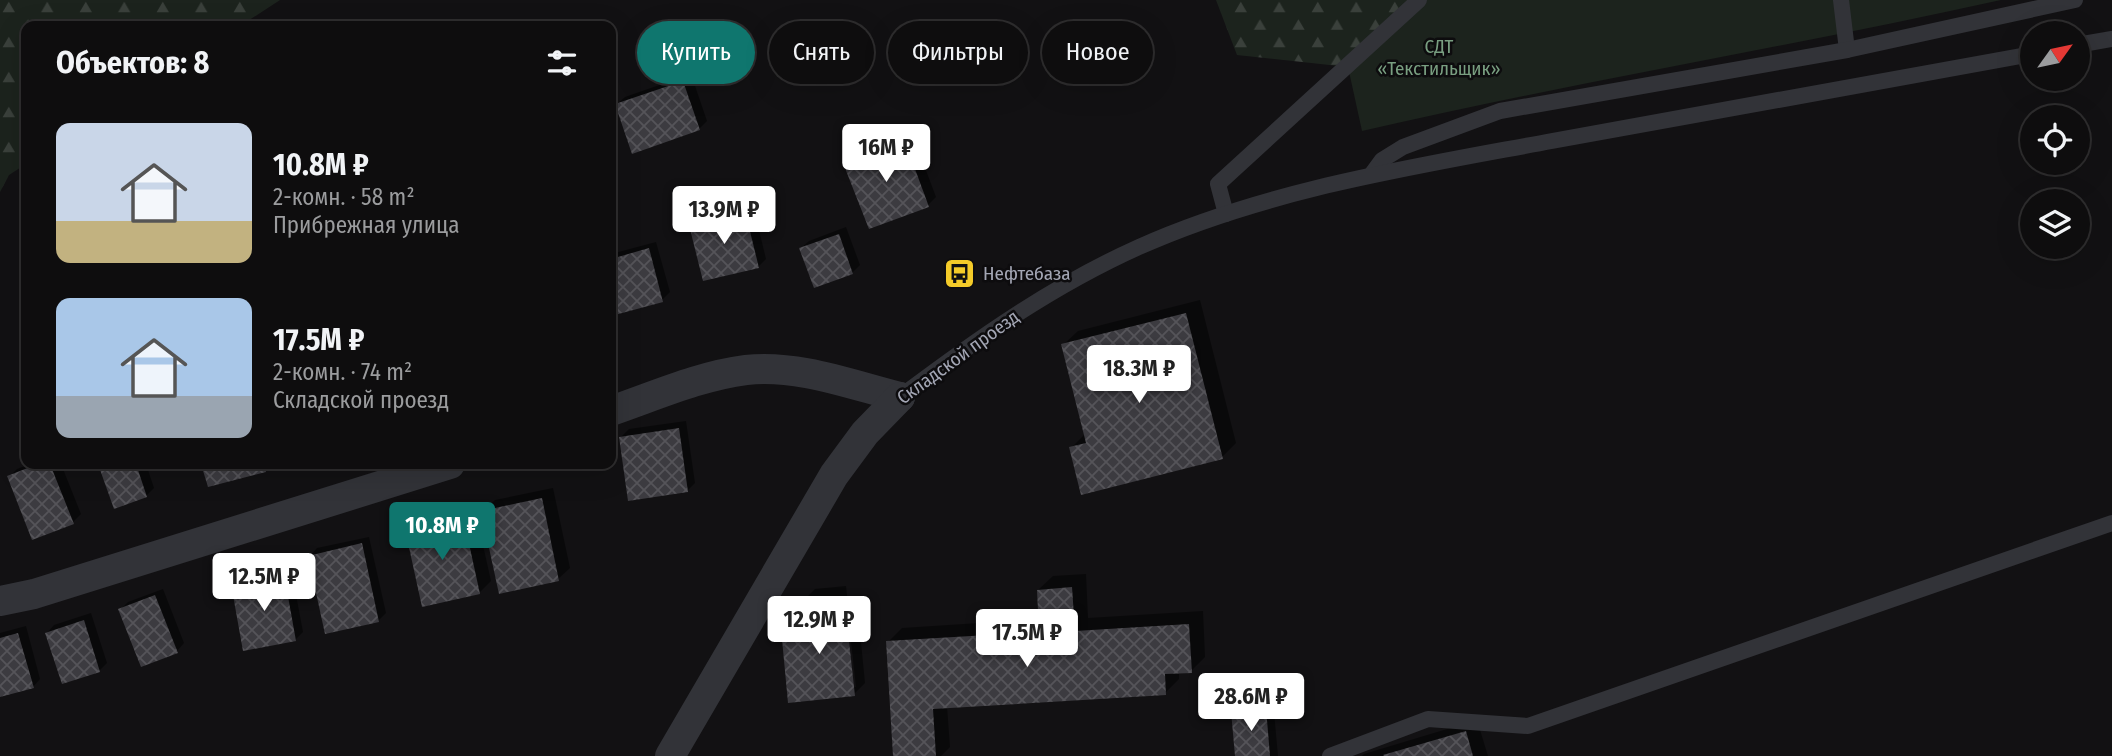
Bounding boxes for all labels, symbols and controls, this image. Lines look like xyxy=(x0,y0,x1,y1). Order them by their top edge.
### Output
chip: Купить xyxy=(637,21,755,84)
chip: Снять xyxy=(769,21,874,84)
chip: Фильтры xyxy=(888,21,1028,84)
chip: Новое xyxy=(1042,21,1153,84)
north arrow xyxy=(2020,21,2090,91)
map controls xyxy=(2020,21,2090,259)
park label: СДТ «Текстильщик» xyxy=(1377,35,1501,80)
icon: filters xyxy=(543,44,581,82)
text: Объектов: 8 xyxy=(56,45,209,81)
button: locate xyxy=(2020,105,2090,175)
pin: 16M ₽ xyxy=(837,124,935,184)
text: 16M ₽ xyxy=(858,133,914,161)
text: 10.8M ₽ xyxy=(273,147,369,183)
icon: home xyxy=(112,151,196,235)
text: 2-комн. · 58 m² xyxy=(273,183,414,211)
pin: 13.9M ₽ xyxy=(659,187,789,246)
button: layers xyxy=(2020,189,2090,259)
text: 13.9M ₽ xyxy=(688,195,760,223)
text: Прибрежная улица xyxy=(273,211,459,239)
bus stop icon: Нефтебаза xyxy=(943,256,977,290)
place label: Нефтебаза xyxy=(983,262,1071,285)
street label: Складской проезд xyxy=(892,305,1024,409)
text: 17.5M ₽ xyxy=(273,322,364,358)
icon: home xyxy=(112,326,196,410)
pin: 18.3M ₽ xyxy=(1074,346,1204,405)
text: 18.3M ₽ xyxy=(1103,354,1175,382)
text: 2-комн. · 74 m² xyxy=(273,358,412,386)
text: Складской проезд xyxy=(273,386,449,414)
pin: 10.8M ₽ xyxy=(377,503,507,562)
text: 10.8M ₽ xyxy=(405,511,479,539)
pin: 12.5M ₽ xyxy=(199,554,329,613)
text: 12.5M ₽ xyxy=(229,562,299,590)
pin: 12.9M ₽ xyxy=(754,596,884,656)
text: 12.9M ₽ xyxy=(784,605,854,633)
pin: 17.5M ₽ xyxy=(962,610,1092,669)
text: 17.5M ₽ xyxy=(992,618,1062,646)
pin: 28.6M ₽ xyxy=(1186,674,1316,733)
text: 28.6M ₽ xyxy=(1214,682,1288,710)

